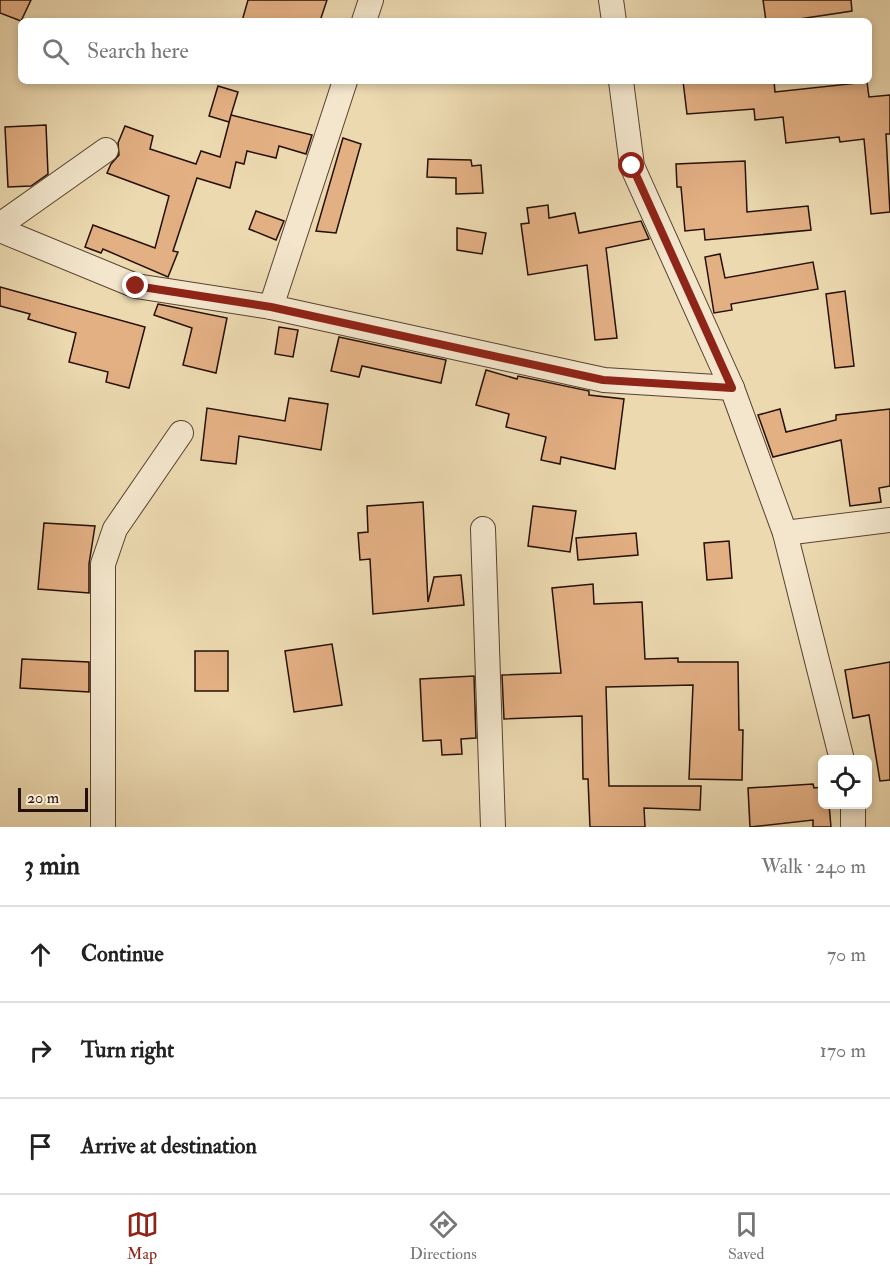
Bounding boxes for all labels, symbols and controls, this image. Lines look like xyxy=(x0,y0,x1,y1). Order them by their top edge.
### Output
search box xyxy=(18,18,872,84)
icon: search xyxy=(39,35,72,68)
text: Search here xyxy=(87,37,189,65)
route start xyxy=(618,152,644,178)
route end xyxy=(122,272,148,298)
map controls xyxy=(818,755,872,809)
button: locate xyxy=(818,755,872,809)
scale bar xyxy=(18,785,88,812)
text: 20 m xyxy=(27,788,59,808)
text: 3 min xyxy=(24,850,80,882)
text: Walk · 240 m xyxy=(761,854,866,879)
icon: ahead xyxy=(24,938,57,971)
text: Continue xyxy=(81,940,164,968)
text: 70 m xyxy=(827,942,866,967)
icon: right xyxy=(24,1034,57,1067)
text: Turn right xyxy=(81,1036,174,1064)
text: 170 m xyxy=(820,1038,866,1063)
icon: arrive xyxy=(24,1130,57,1163)
text: Arrive at destination xyxy=(81,1132,257,1160)
tab: Map xyxy=(126,1208,159,1264)
tab: Directions xyxy=(410,1208,477,1264)
tab: Saved xyxy=(728,1208,764,1264)

